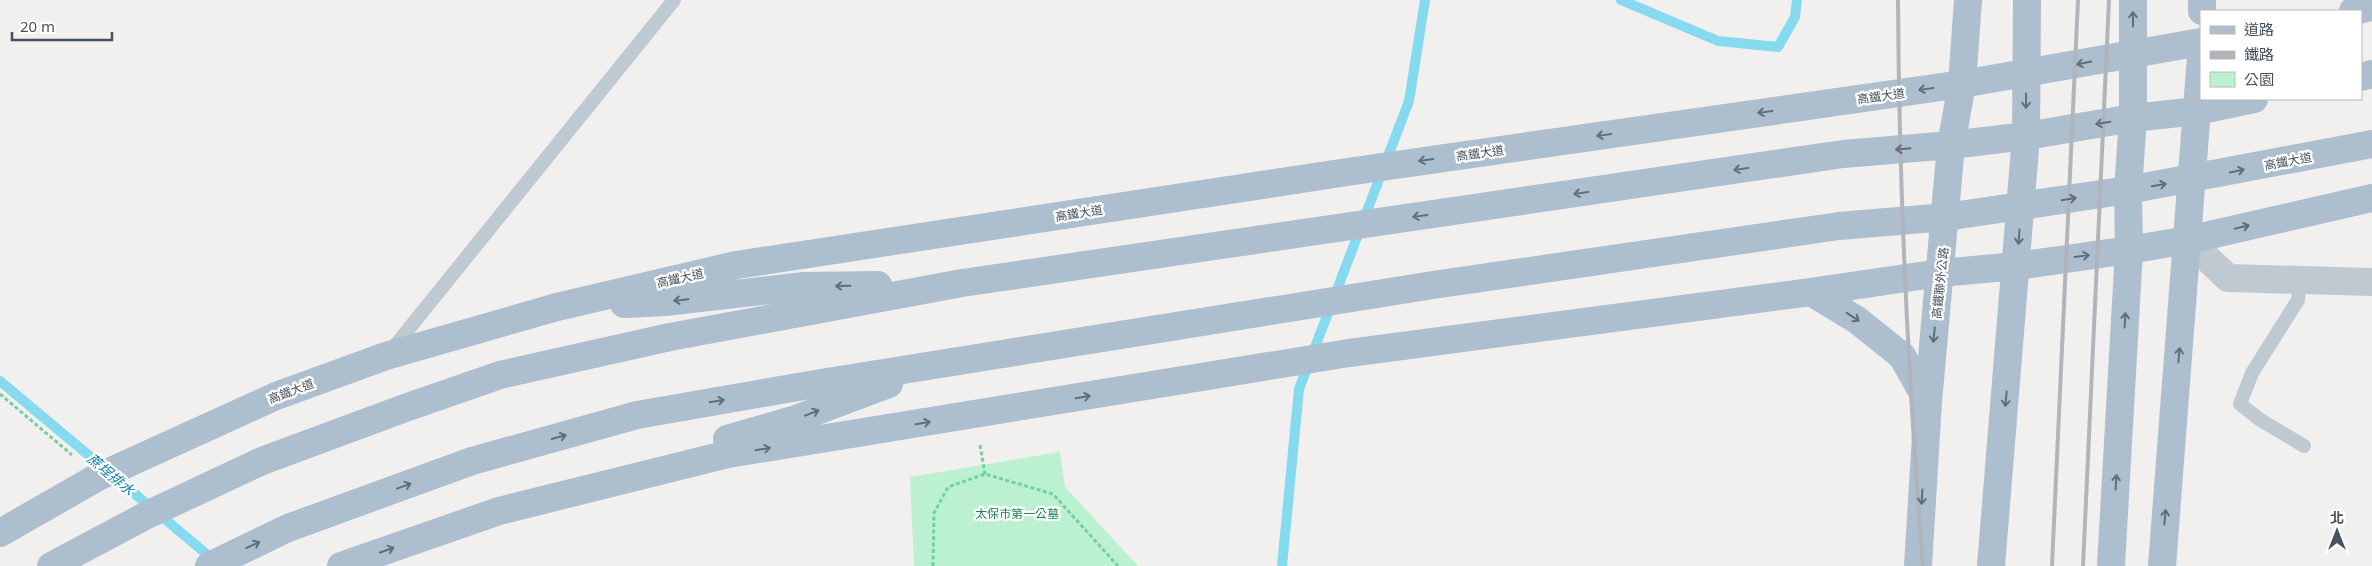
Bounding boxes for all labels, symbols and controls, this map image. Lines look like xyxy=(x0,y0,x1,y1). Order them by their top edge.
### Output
scale bar xyxy=(12,10,112,42)
legend xyxy=(2200,10,2362,100)
one-way arrow xyxy=(2128,11,2138,28)
text: 20 m xyxy=(20,16,55,36)
text: 道路 xyxy=(2244,19,2274,39)
text: 鐵路 xyxy=(2244,44,2274,64)
one-way arrow xyxy=(2076,59,2092,69)
text: 公園 xyxy=(2244,69,2274,89)
street label: 高鐵大道 xyxy=(1856,84,1906,108)
one-way arrow xyxy=(1918,85,1934,95)
one-way arrow xyxy=(2021,92,2031,109)
one-way arrow xyxy=(1757,107,1773,117)
one-way arrow xyxy=(2095,118,2111,128)
one-way arrow xyxy=(1596,130,1612,140)
street label: 高鐵大道 xyxy=(1455,141,1505,165)
one-way arrow xyxy=(1895,145,1911,154)
street label: 高鐵大道 xyxy=(2263,148,2313,174)
one-way arrow xyxy=(1418,156,1434,166)
one-way arrow xyxy=(1734,164,1750,174)
one-way arrow xyxy=(2229,165,2245,175)
one-way arrow xyxy=(2151,180,2167,190)
one-way arrow xyxy=(1573,188,1589,198)
one-way arrow xyxy=(2061,194,2077,204)
street label: 高鐵大道 xyxy=(1054,201,1104,225)
one-way arrow xyxy=(1412,211,1428,221)
one-way arrow xyxy=(2234,222,2250,231)
one-way arrow xyxy=(2014,229,2023,245)
street label: 高鐵聯外公路 xyxy=(1928,246,1952,320)
one-way arrow xyxy=(2074,251,2090,261)
street label: 高鐵大道 xyxy=(655,264,705,292)
one-way arrow xyxy=(835,281,851,290)
one-way arrow xyxy=(674,295,690,305)
one-way arrow xyxy=(1846,312,1860,323)
one-way arrow xyxy=(2121,312,2130,328)
one-way arrow xyxy=(1929,327,1939,343)
one-way arrow xyxy=(2174,348,2183,364)
street label: 高鐵大道 xyxy=(266,374,316,408)
one-way arrow xyxy=(1075,391,1091,401)
one-way arrow xyxy=(2001,391,2010,407)
one-way arrow xyxy=(709,395,725,405)
one-way arrow xyxy=(804,408,820,417)
one-way arrow xyxy=(915,418,931,428)
one-way arrow xyxy=(550,432,566,441)
one-way arrow xyxy=(754,443,770,453)
water label: 蔗埕排水 xyxy=(83,449,139,500)
one-way arrow xyxy=(2111,475,2120,491)
one-way arrow xyxy=(396,481,411,490)
one-way arrow xyxy=(1918,489,1927,505)
park label: 太保市第一公墓 xyxy=(975,505,1059,522)
north arrow xyxy=(2312,506,2362,556)
text: 北 xyxy=(2330,508,2344,527)
one-way arrow xyxy=(2161,510,2170,526)
one-way arrow xyxy=(245,540,260,549)
one-way arrow xyxy=(378,545,394,554)

